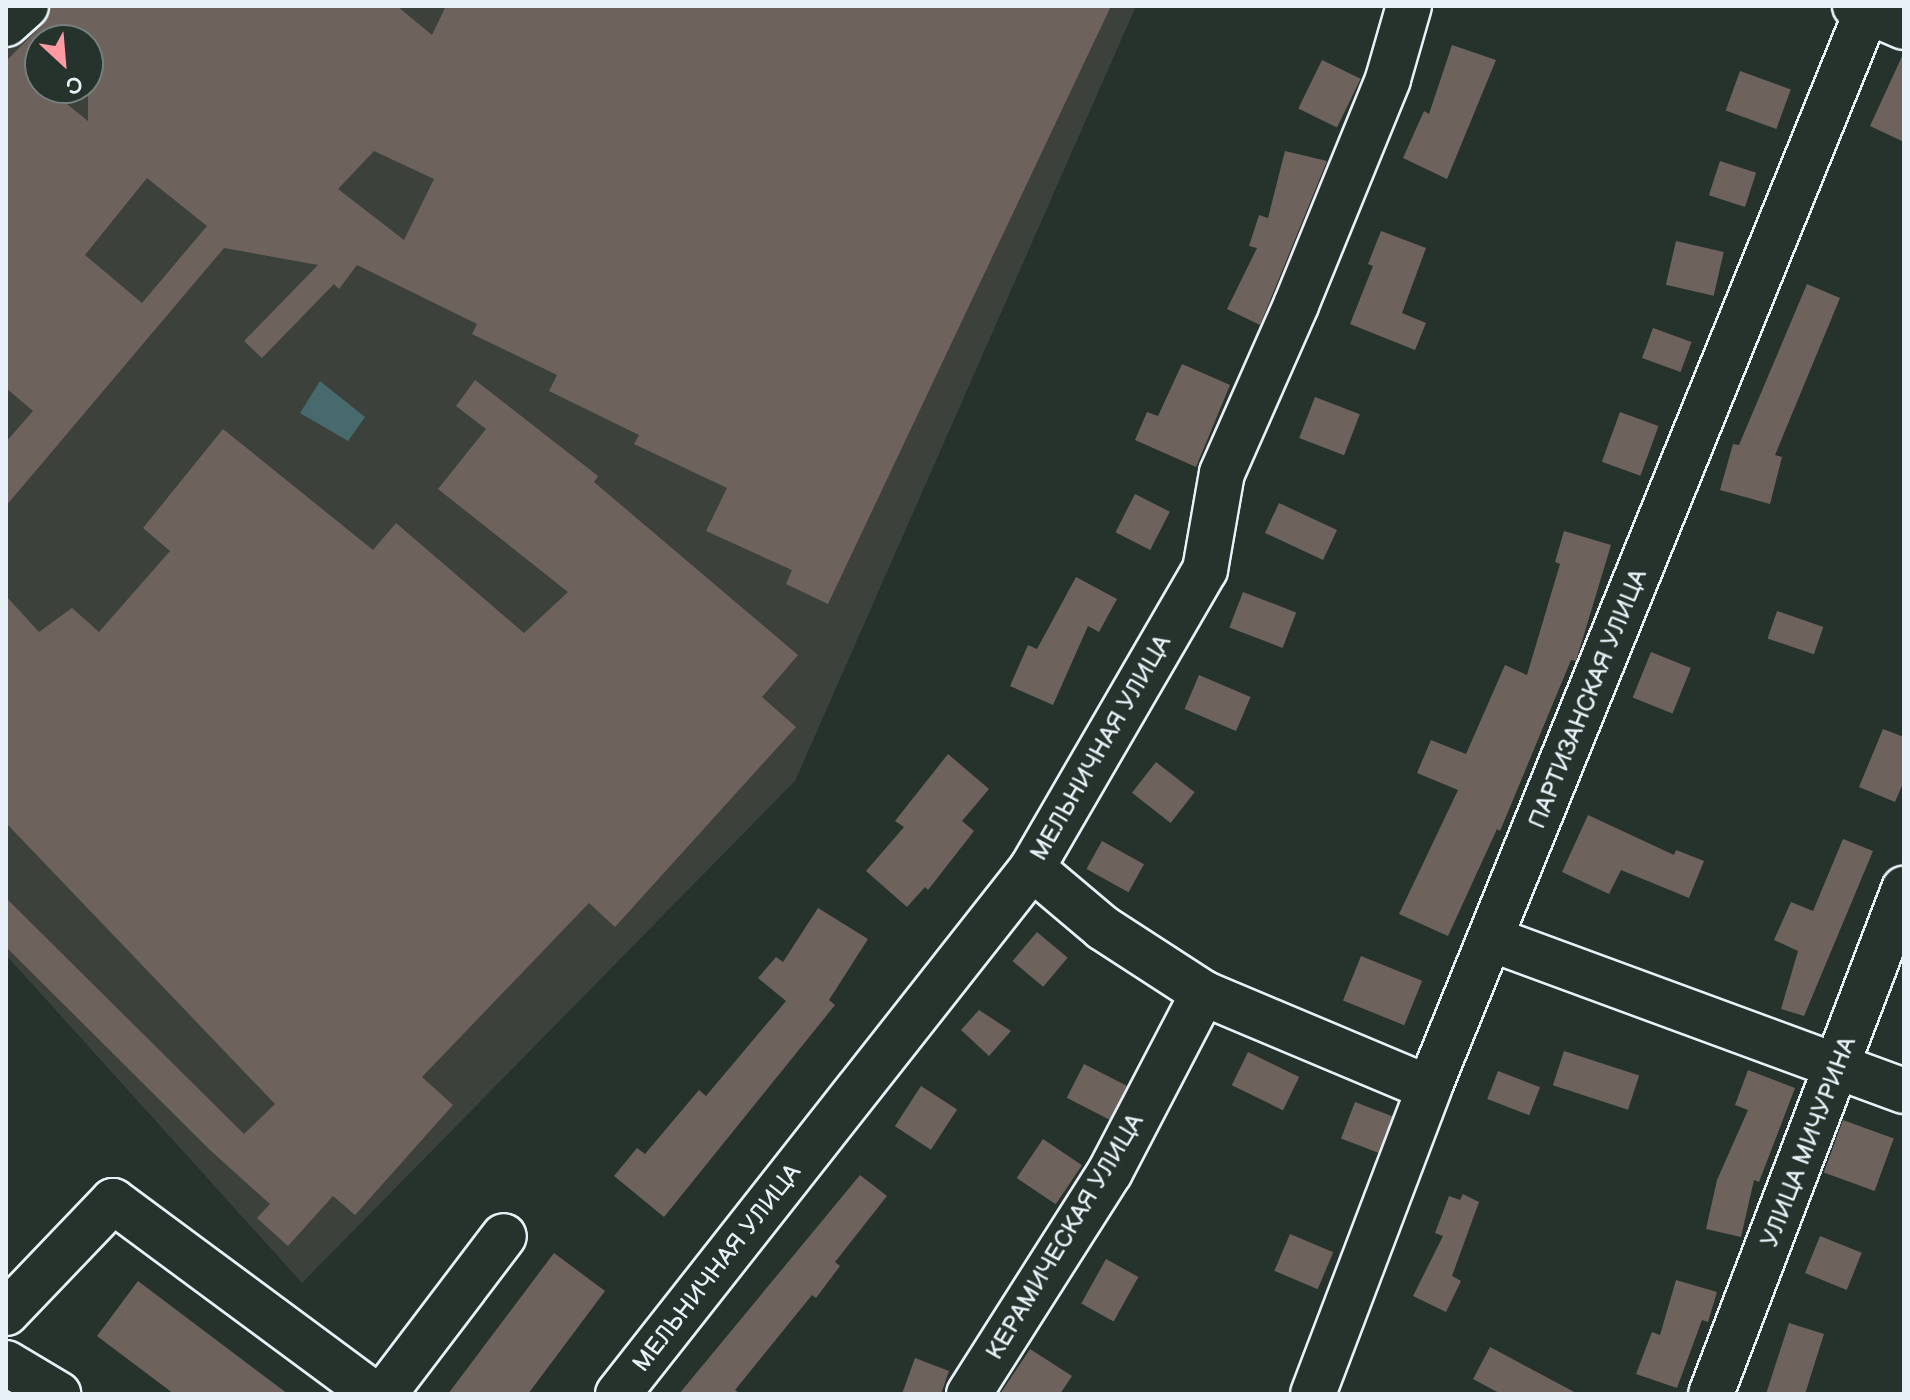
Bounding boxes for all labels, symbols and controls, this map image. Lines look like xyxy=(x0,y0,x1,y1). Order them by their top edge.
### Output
north arrow xyxy=(24,24,104,104)
text: С xyxy=(61,69,87,100)
street label: ПАРТИЗАНСКАЯ УЛИЦА xyxy=(1523,565,1653,833)
street label: МЕЛЬНИЧНАЯ УЛИЦА xyxy=(1025,630,1177,866)
street label: УЛИЦА МИЧУРИНА xyxy=(1756,1033,1862,1251)
street label: КЕРАМИЧЕСКАЯ УЛИЦА xyxy=(980,1109,1150,1365)
street label: МЕЛЬНИЧНАЯ УЛИЦА xyxy=(627,1158,807,1378)

